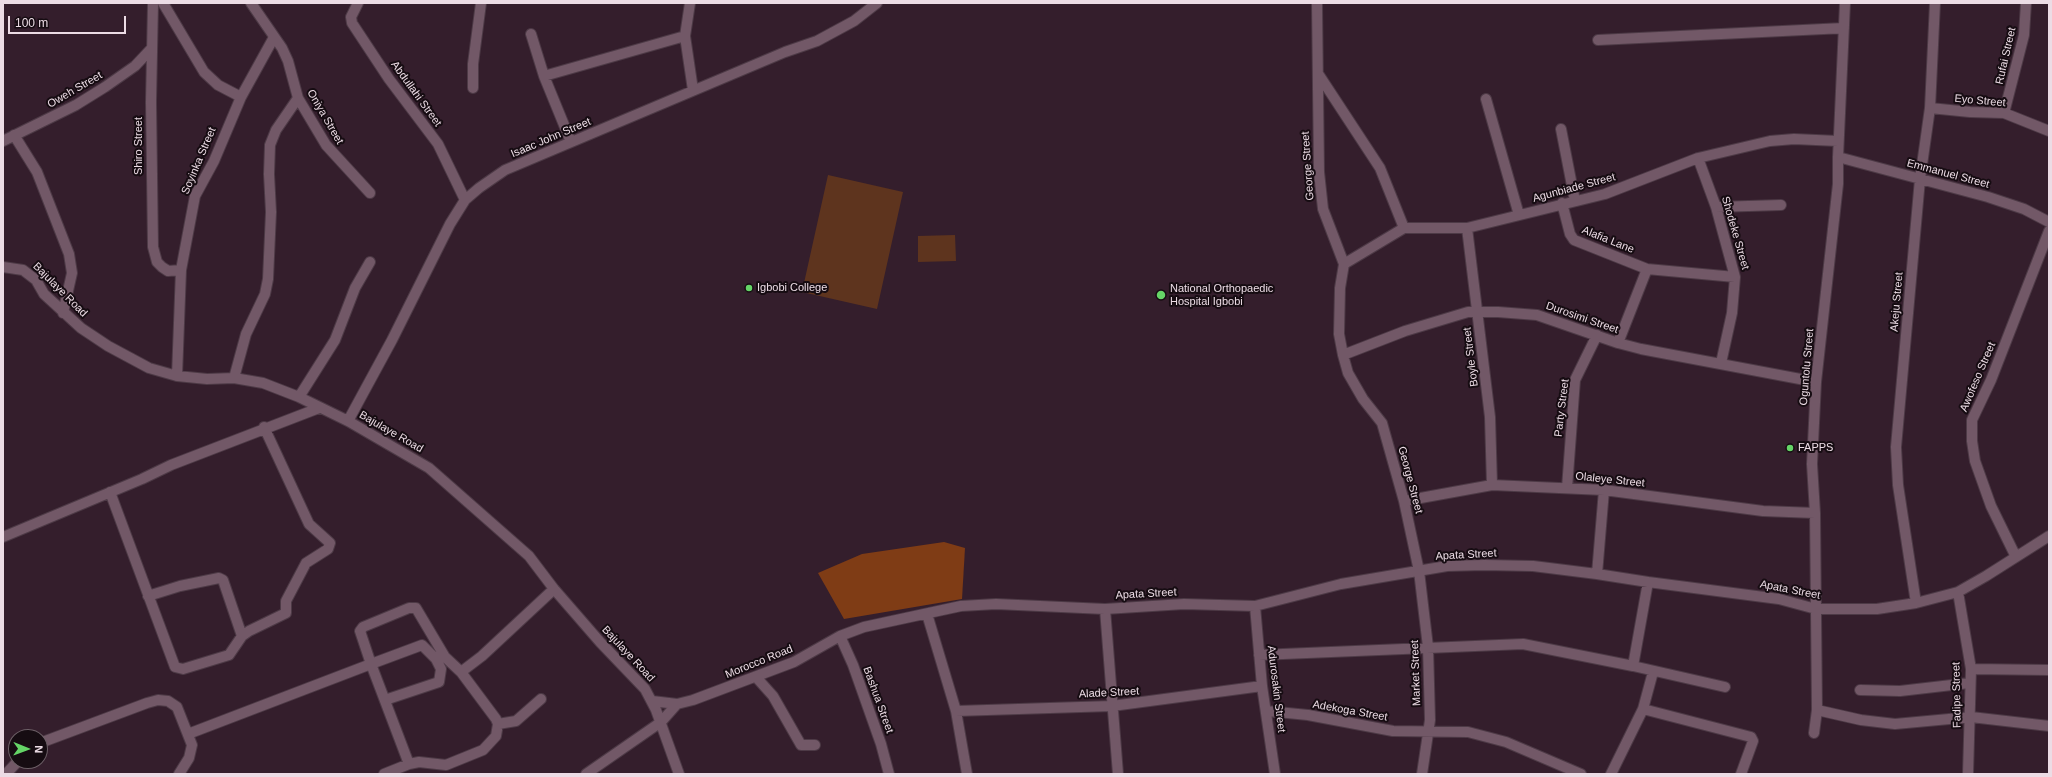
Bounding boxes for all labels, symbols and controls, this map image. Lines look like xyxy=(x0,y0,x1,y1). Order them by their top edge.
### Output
scale bar xyxy=(10,8,128,34)
text: 100 m xyxy=(15,16,48,30)
street label: Rufai Street xyxy=(1993,26,2019,86)
street label: Abdullahi Street xyxy=(388,59,444,129)
street label: Oweh Street xyxy=(45,69,105,111)
street label: Oniya Street xyxy=(304,87,346,147)
street label: Eyo Street xyxy=(1954,92,2006,110)
street label: Isaac John Street xyxy=(509,115,593,161)
street label: Shiro Street xyxy=(132,117,146,175)
street label: Soyinka Street xyxy=(179,125,219,197)
street label: George Street xyxy=(1299,131,1317,201)
street label: Emmanuel Street xyxy=(1905,157,1991,191)
street label: Agunbiade Street xyxy=(1531,171,1617,205)
street label: Shodeke Street xyxy=(1718,195,1752,271)
street label: Alafia Lane xyxy=(1580,224,1636,256)
street label: Bajulaye Road xyxy=(30,260,90,320)
street label: Akeju Street xyxy=(1888,272,1906,332)
place label: Igbobi College xyxy=(757,281,827,295)
place label: National Orthopaedic Hospital Igbobi xyxy=(1170,282,1273,308)
marker: Igbobi College xyxy=(744,283,754,293)
marker: National Orthopaedic Hospital Igbobi xyxy=(1155,289,1167,301)
street label: Durosimi Street xyxy=(1544,299,1620,337)
street label: Boyle Street xyxy=(1461,326,1481,388)
street label: Oguntolu Street xyxy=(1797,328,1817,406)
street label: Awofeso Street xyxy=(1957,340,1999,414)
street label: Party Street xyxy=(1552,378,1572,438)
street label: Bajulaye Road xyxy=(357,408,425,456)
place label: FAPPS xyxy=(1798,441,1833,455)
marker: FAPPS xyxy=(1785,443,1795,453)
street label: George Street xyxy=(1395,445,1425,515)
street label: Olaleye Street xyxy=(1575,470,1645,490)
street label: Apata Street xyxy=(1435,547,1497,563)
street label: Apata Street xyxy=(1759,578,1821,602)
street label: Apata Street xyxy=(1115,586,1177,602)
street label: Bajulaye Road xyxy=(599,623,657,685)
street label: Market Street xyxy=(1408,640,1424,706)
street label: Morocco Road xyxy=(723,642,795,682)
street label: Adurosakin Street xyxy=(1264,645,1288,733)
street label: Fadipe Street xyxy=(1950,662,1964,728)
street label: Bashua Street xyxy=(860,665,896,735)
street label: Alade Street xyxy=(1078,685,1140,701)
street label: Adekoga Street xyxy=(1312,698,1388,724)
north arrow xyxy=(8,729,48,769)
text: N xyxy=(33,745,45,753)

